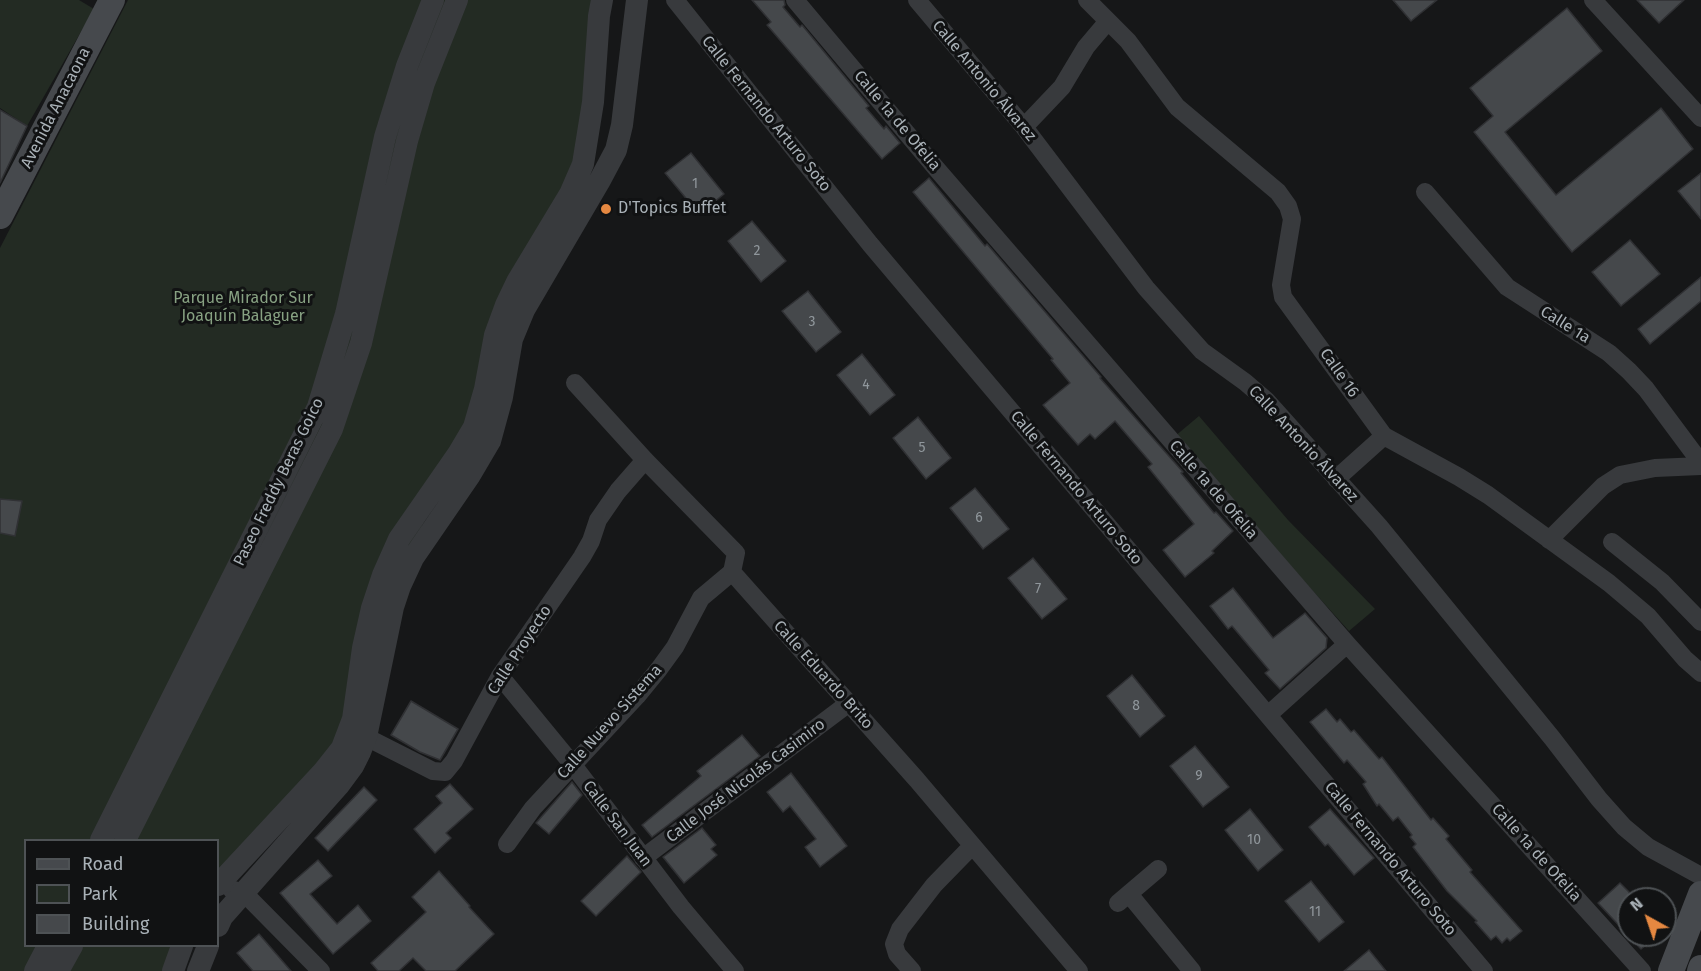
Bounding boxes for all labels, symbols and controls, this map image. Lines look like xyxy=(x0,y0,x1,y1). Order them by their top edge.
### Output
street label: Calle Antonio Álvarez xyxy=(928,17,1040,145)
street label: Calle Fernando Arturo Soto xyxy=(697,32,835,196)
street label: Avenida Anacaona xyxy=(17,44,95,172)
street label: Calle 1a de Ofelia xyxy=(850,67,944,175)
house number: 1 xyxy=(692,176,698,192)
place label: D'Topics Buffet xyxy=(618,199,726,219)
marker: D'Topics Buffet xyxy=(599,202,613,216)
house number: 2 xyxy=(754,243,760,259)
park label: Parque Mirador Sur Joaquín Balaguer xyxy=(173,289,313,327)
street label: Calle 1a xyxy=(1536,302,1594,348)
house number: 3 xyxy=(809,314,815,330)
street label: Calle 16 xyxy=(1315,345,1363,401)
house number: 4 xyxy=(862,377,870,393)
street label: Calle Antonio Álvarez xyxy=(1244,382,1362,506)
street label: Paseo Freddy Beras Goico xyxy=(230,395,328,569)
street label: Calle Fernando Arturo Soto xyxy=(1006,407,1146,569)
street label: Calle 1a de Ofelia xyxy=(1165,437,1261,543)
house number: 5 xyxy=(918,440,926,456)
house number: 6 xyxy=(975,510,983,526)
house number: 7 xyxy=(1035,581,1041,597)
street label: Calle Proyecto xyxy=(484,602,556,698)
street label: Calle Eduardo Brito xyxy=(769,617,877,733)
street label: Calle Nuevo Sistema xyxy=(554,661,666,783)
house number: 8 xyxy=(1132,698,1140,714)
street label: Calle José Nicolás Casimiro xyxy=(663,715,829,847)
house number: 9 xyxy=(1195,768,1203,784)
street label: Calle San Juan xyxy=(578,777,656,871)
street label: Calle Fernando Arturo Soto xyxy=(1320,778,1460,940)
street label: Calle 1a de Ofelia xyxy=(1487,800,1585,906)
house number: 10 xyxy=(1247,832,1261,848)
legend xyxy=(24,839,219,947)
text: Road xyxy=(82,853,124,875)
text: Park xyxy=(82,883,117,905)
north arrow xyxy=(1617,887,1677,947)
text: N xyxy=(1626,894,1647,915)
house number: 11 xyxy=(1309,904,1321,920)
text: Building xyxy=(82,913,149,935)

